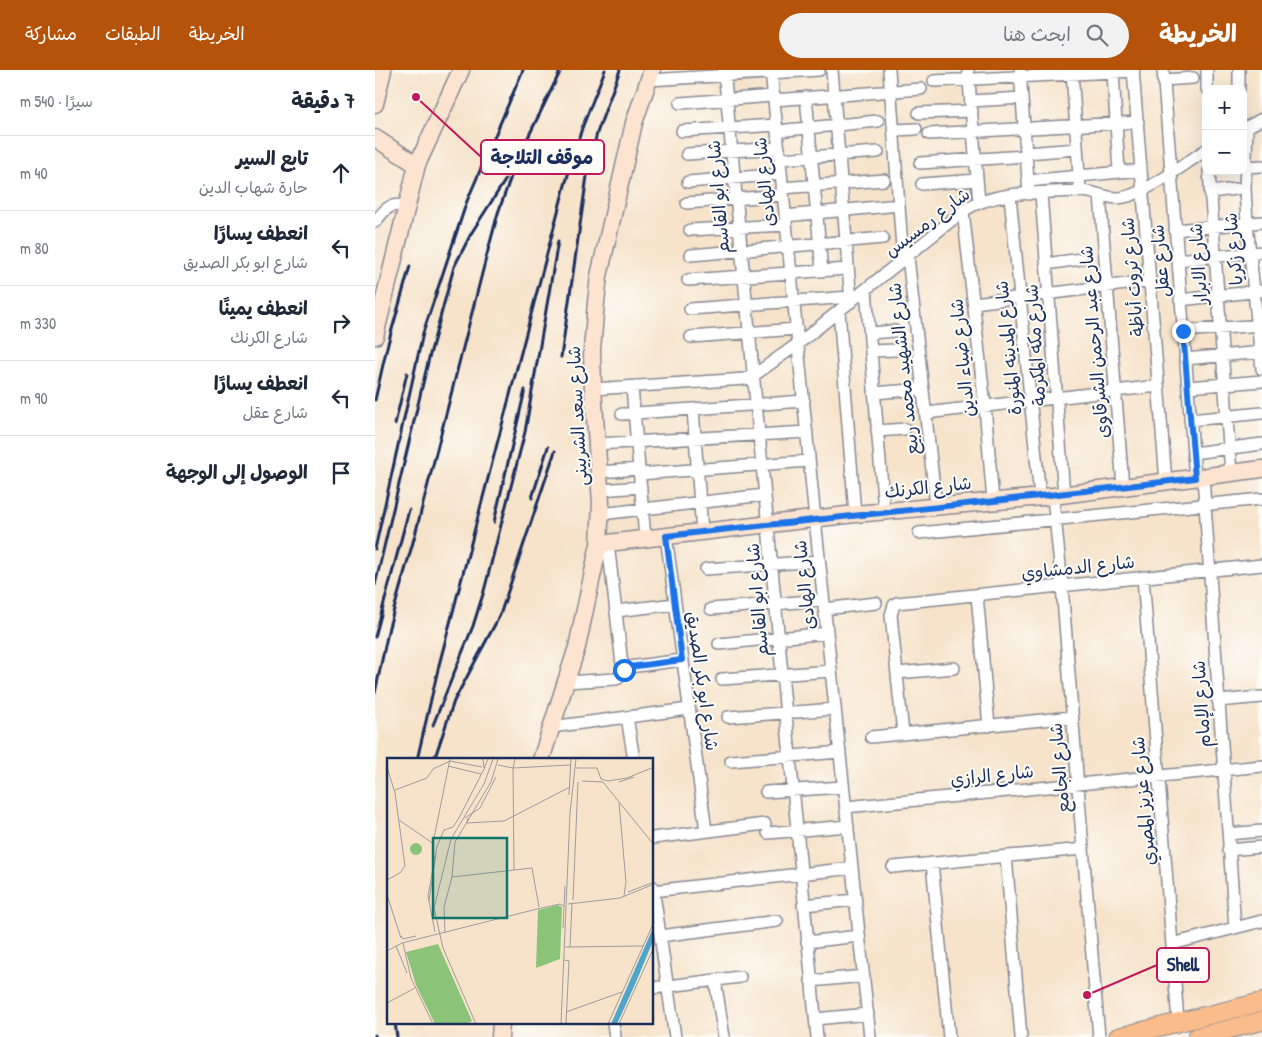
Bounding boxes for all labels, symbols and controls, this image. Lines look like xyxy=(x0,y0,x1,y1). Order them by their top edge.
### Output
search box xyxy=(779,13,1129,58)
text: الخريطة xyxy=(1159,17,1237,49)
text: مشاركة xyxy=(25,21,77,46)
text: الطبقات xyxy=(105,21,161,46)
text: الخريطة xyxy=(189,21,245,46)
text: ابحث هنا xyxy=(1003,21,1071,47)
icon: search xyxy=(1083,21,1111,49)
map controls xyxy=(1202,85,1247,175)
button: + xyxy=(1202,85,1247,130)
text: 7 دقيقة xyxy=(291,86,355,115)
text: سيرًا · 540 m xyxy=(20,90,93,112)
button: − xyxy=(1202,130,1247,175)
street label: شارع الهادى xyxy=(747,136,781,228)
street label: شارع ابو القاسم xyxy=(701,139,737,255)
callout: موقف التلاجة xyxy=(481,140,604,174)
text: موقف التلاجة xyxy=(491,144,593,170)
text: تابع السير xyxy=(236,145,308,171)
icon: ahead xyxy=(327,159,355,187)
text: 40 m xyxy=(20,162,48,184)
text: حارة شهاب الدين xyxy=(199,176,308,198)
street label: شارع رمسيس xyxy=(879,182,975,262)
street label: شارع زكريا xyxy=(1217,211,1249,287)
street label: شارع ثروت أباظة xyxy=(1114,216,1150,338)
text: انعطف يسارًا xyxy=(214,220,308,246)
street label: شارع الابرار xyxy=(1183,222,1213,308)
street label: شارع عقل xyxy=(1144,223,1176,299)
icon: left xyxy=(327,234,355,262)
text: 80 m xyxy=(20,237,49,259)
street label: شارع عبد الرحمن الشرقاوى xyxy=(1073,245,1115,439)
text: شارع ابو بكر الصديق xyxy=(183,251,308,273)
street label: شارع المدينه المنورة xyxy=(988,279,1028,417)
street label: شارع الشهيد محمد ربيع xyxy=(882,281,925,457)
street label: شارع مكه المكرمة xyxy=(1018,283,1052,407)
text: انعطف يمينًا xyxy=(219,295,308,321)
street label: شارع ضياء الدين xyxy=(943,298,981,418)
icon: right xyxy=(327,309,355,337)
text: 330 m xyxy=(20,312,56,334)
route end xyxy=(1172,320,1195,343)
text: شارع الكرنك xyxy=(230,326,308,348)
street label: شارع سعد الشربينى xyxy=(561,345,593,487)
text: انعطف يسارًا xyxy=(214,370,308,396)
icon: left xyxy=(327,384,355,412)
text: 90 m xyxy=(20,387,48,409)
text: شارع عقل xyxy=(243,401,308,423)
text: الوصول إلى الوجهة xyxy=(166,459,308,485)
icon: arrive xyxy=(327,459,355,487)
street label: شارع الكرنك xyxy=(883,470,973,504)
street label: شارع الهادى xyxy=(787,539,821,631)
street label: شارع ابو القاسم xyxy=(740,542,776,658)
street label: شارع الدمشاوي xyxy=(1020,549,1136,586)
street label: شارع ابو بكر الصديق xyxy=(681,610,725,752)
route start xyxy=(613,659,636,682)
street label: شارع الإمام xyxy=(1185,660,1218,748)
street label: شارع الجامع xyxy=(1043,722,1076,814)
street label: شارع عزيز المصري xyxy=(1125,735,1162,867)
inset map xyxy=(387,758,654,1024)
street label: شارع الرازي xyxy=(949,758,1035,793)
callout: Shell xyxy=(1157,948,1209,982)
text: Shell xyxy=(1167,951,1200,977)

